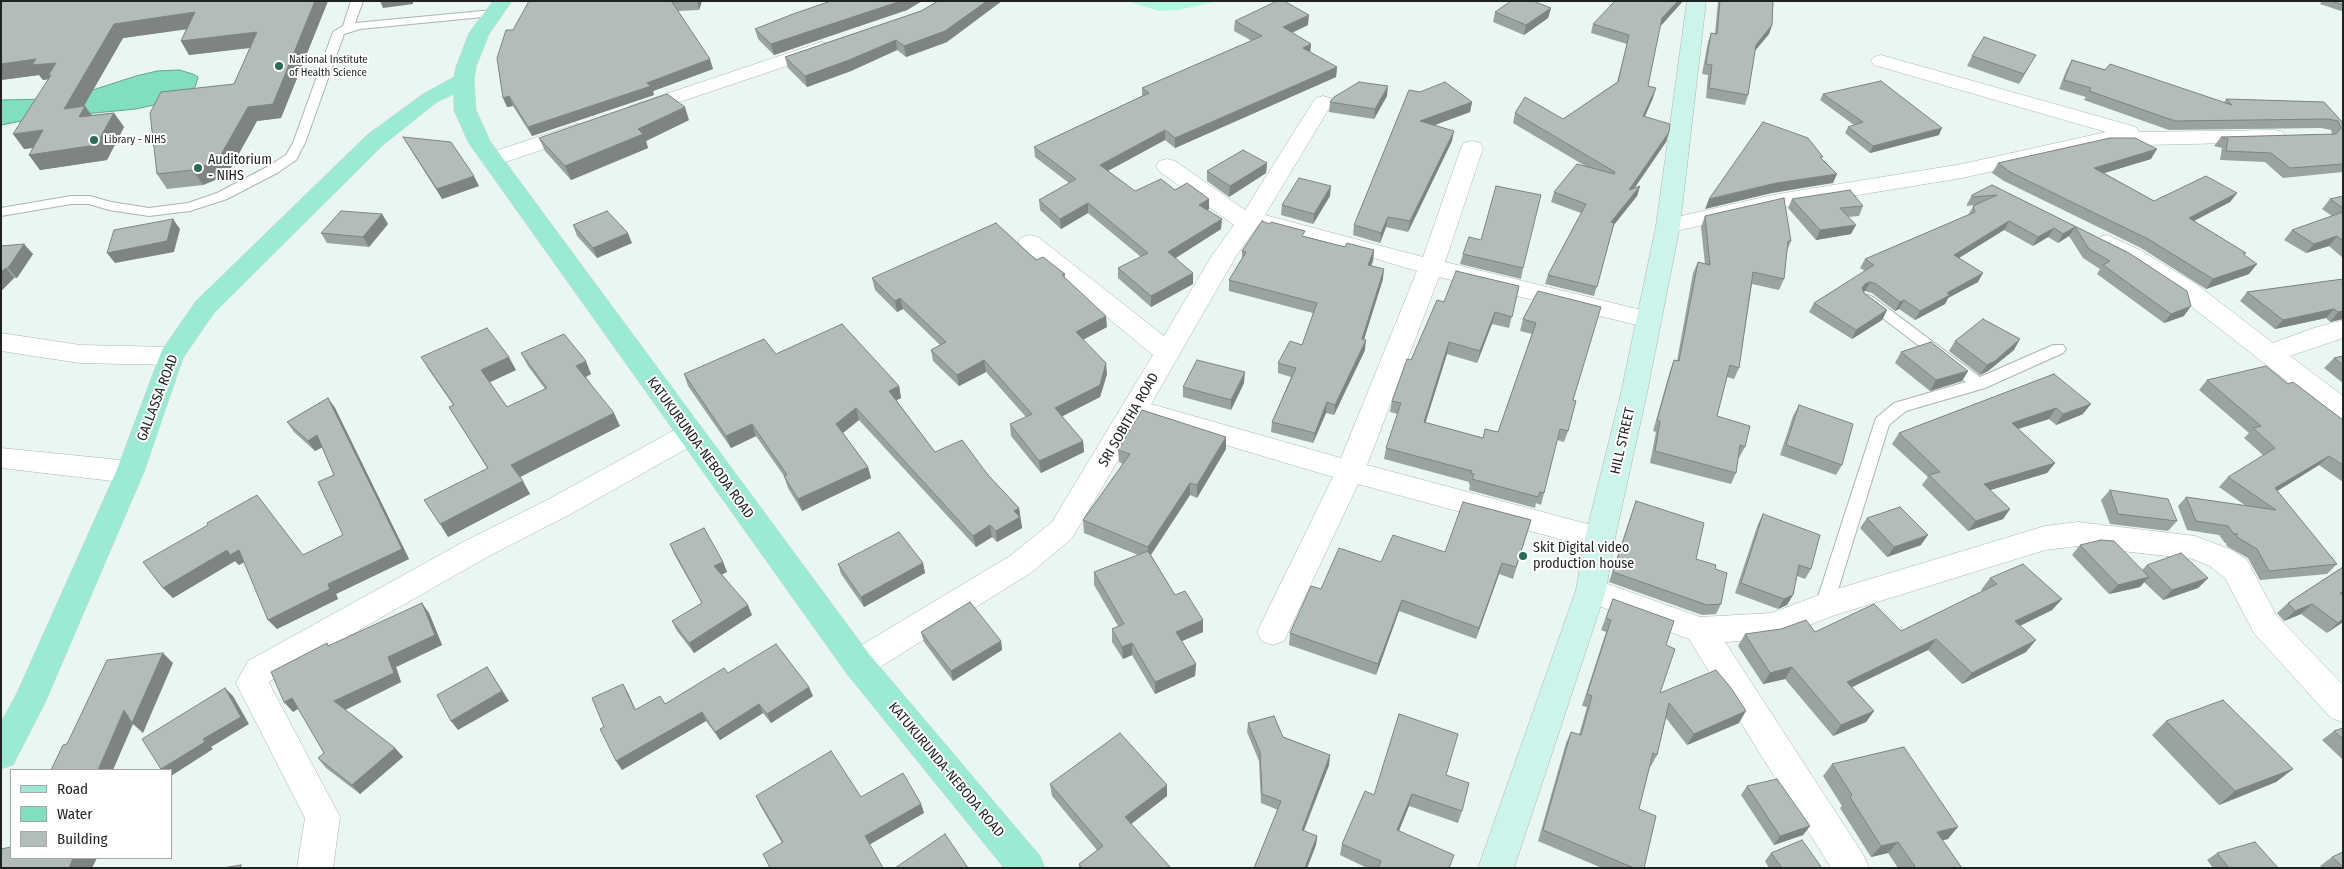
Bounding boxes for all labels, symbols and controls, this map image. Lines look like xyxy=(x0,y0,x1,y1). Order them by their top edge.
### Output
place label: National Institute of Health Science xyxy=(289,53,368,79)
marker: National Institute of Health Science xyxy=(273,60,285,72)
place label: Library - NIHS xyxy=(104,133,166,147)
marker: Library - NIHS xyxy=(88,134,100,146)
place label: Auditorium - NIHS xyxy=(208,152,272,184)
marker: Auditorium - NIHS xyxy=(192,162,204,174)
street label: GALLASSA ROAD xyxy=(134,352,182,444)
street label: SRI SOBITHA ROAD xyxy=(1095,370,1163,470)
street label: KATUKURUNDA-NEBODA ROAD xyxy=(643,374,757,522)
street label: HILL STREET xyxy=(1607,406,1639,476)
place label: Skit Digital video production house xyxy=(1533,540,1634,572)
marker: Skit Digital video production house xyxy=(1517,550,1529,562)
street label: KATUKURUNDA-NEBODA ROAD xyxy=(885,699,1007,841)
legend xyxy=(10,769,172,859)
text: Road xyxy=(57,780,88,798)
text: Water xyxy=(57,805,92,823)
text: Building xyxy=(57,830,108,848)

